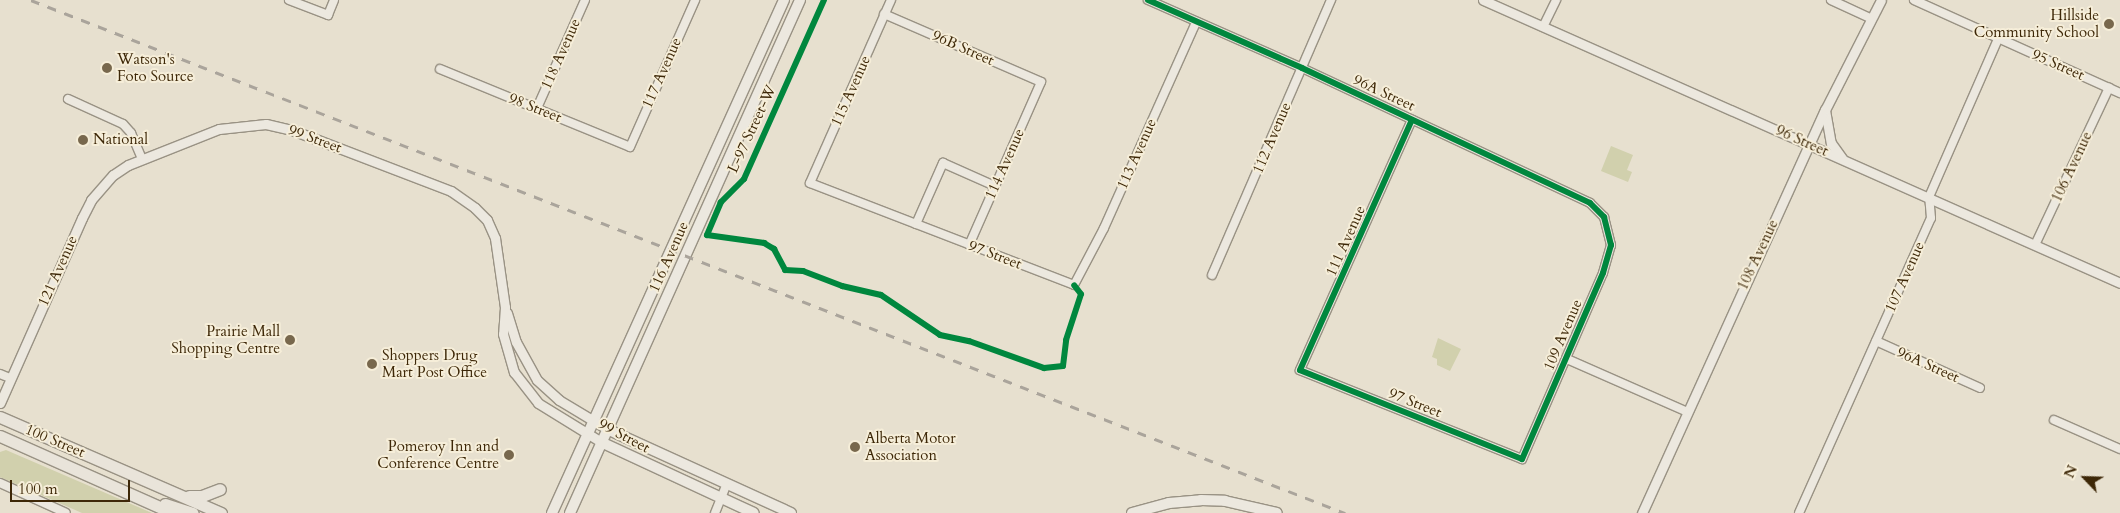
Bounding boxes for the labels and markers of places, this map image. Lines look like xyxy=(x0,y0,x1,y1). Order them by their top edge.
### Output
place label: Hillside Community School xyxy=(1974,6,2099,41)
marker: Hillside Community School xyxy=(2103,18,2115,30)
place label: Watson's Foto Source xyxy=(117,50,194,85)
marker: Watson's Foto Source xyxy=(101,62,113,74)
place label: National xyxy=(93,131,148,149)
marker: National xyxy=(77,134,89,146)
place label: Prairie Mall Shopping Centre xyxy=(171,322,280,357)
marker: Prairie Mall Shopping Centre xyxy=(284,334,296,346)
place label: Shoppers Drug Mart Post Office xyxy=(382,346,487,381)
marker: Shoppers Drug Mart Post Office xyxy=(366,358,378,370)
place label: Alberta Motor Association xyxy=(865,429,956,464)
place label: Pomeroy Inn and Conference Centre xyxy=(377,437,499,472)
marker: Alberta Motor Association xyxy=(849,441,861,453)
marker: Pomeroy Inn and Conference Centre xyxy=(503,449,515,461)

